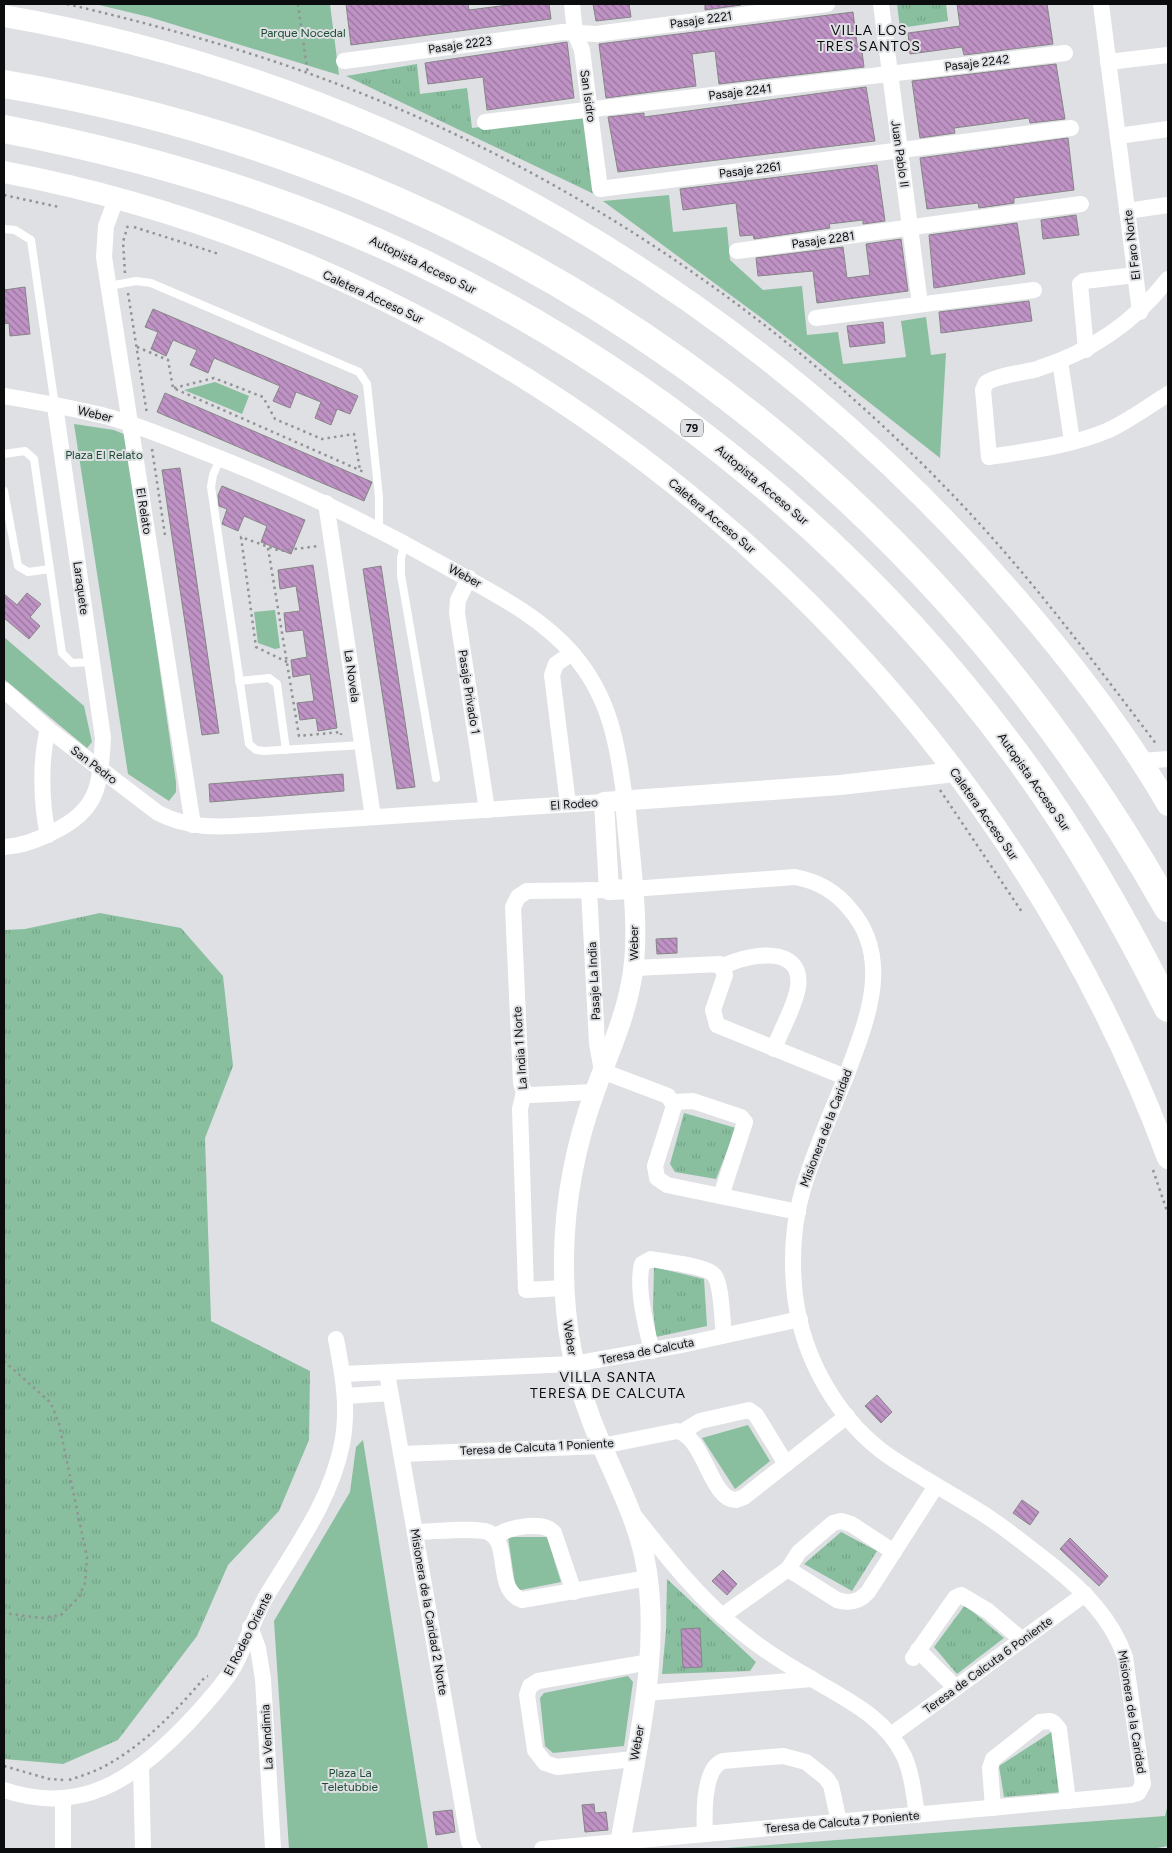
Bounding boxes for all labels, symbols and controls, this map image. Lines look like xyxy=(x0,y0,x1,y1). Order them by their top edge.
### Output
street label: Pasaje 2221 xyxy=(669,9,733,31)
district label: VILLA LOS TRES SANTOS xyxy=(817,22,921,55)
park label: Parque Nocedal xyxy=(260,26,346,40)
street label: Pasaje 2223 xyxy=(427,34,493,56)
street label: Pasaje 2242 xyxy=(944,52,1010,74)
street label: San Isidro xyxy=(577,69,599,123)
street label: Pasaje 2241 xyxy=(708,81,772,103)
street label: Juan Pablo II xyxy=(888,119,912,189)
street label: Pasaje 2261 xyxy=(718,159,782,181)
street label: El Faro Norte xyxy=(1121,209,1143,281)
street label: Pasaje 2281 xyxy=(791,229,855,251)
street label: Autopista Acceso Sur xyxy=(368,233,478,297)
street label: Caletera Acceso Sur xyxy=(320,268,426,326)
street label: Weber xyxy=(76,403,114,425)
road number: 79 xyxy=(681,419,703,436)
street label: Autopista Acceso Sur xyxy=(713,442,811,528)
park label: Plaza El Relato xyxy=(65,448,143,462)
street label: Caletera Acceso Sur xyxy=(666,475,758,557)
street label: El Relato xyxy=(133,487,155,535)
street label: Laraquete xyxy=(70,560,92,616)
street label: Weber xyxy=(446,562,484,590)
street label: La Novela xyxy=(341,649,363,703)
street label: Pasaje Privado 1 xyxy=(455,649,483,735)
street label: Autopista Acceso Sur xyxy=(995,730,1073,834)
street label: San Pedro xyxy=(68,743,120,787)
street label: Caletera Acceso Sur xyxy=(947,765,1021,863)
street label: El Rodeo xyxy=(550,795,598,813)
street label: Weber xyxy=(627,925,641,961)
street label: Pasaje La India xyxy=(585,941,603,1021)
street label: La India 1 Norte xyxy=(510,1005,530,1090)
street label: Misionera de la Caridad xyxy=(797,1067,855,1189)
street label: Weber xyxy=(560,1320,580,1356)
street label: Teresa de Calcuta xyxy=(599,1335,695,1367)
district label: VILLA SANTA TERESA DE CALCUTA xyxy=(530,1369,686,1402)
street label: Teresa de Calcuta 1 Poniente xyxy=(460,1436,615,1458)
street label: Misionera de la Caridad 2 Norte xyxy=(407,1528,451,1697)
street label: El Rodeo Oriente xyxy=(221,1590,275,1678)
street label: Teresa de Calcuta 6 Poniente xyxy=(921,1613,1055,1716)
street label: Misionera de la Caridad xyxy=(1115,1649,1149,1775)
street label: La Vendimia xyxy=(258,1704,276,1770)
street label: Weber xyxy=(627,1724,647,1762)
park label: Plaza La Teletubbie xyxy=(322,1766,379,1794)
street label: Teresa de Calcuta 7 Poniente xyxy=(764,1808,920,1836)

